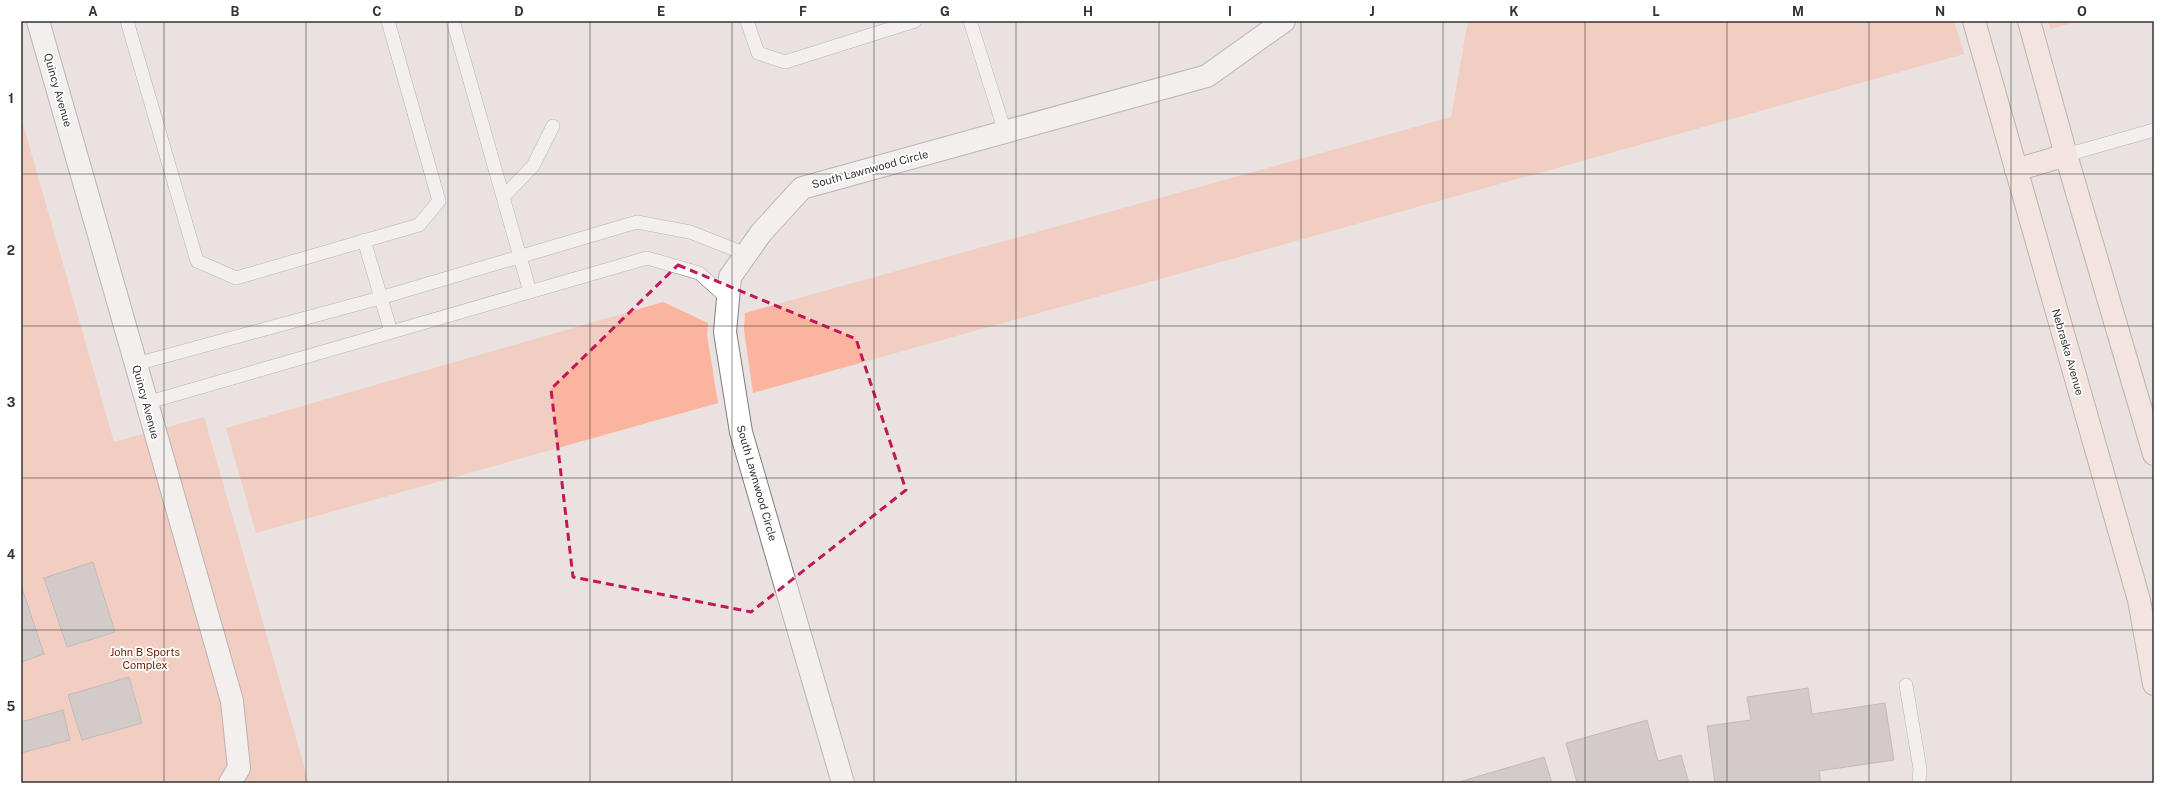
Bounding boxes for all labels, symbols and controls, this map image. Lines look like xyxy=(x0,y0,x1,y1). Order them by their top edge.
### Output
text: A xyxy=(88,4,98,19)
text: B xyxy=(231,4,240,19)
text: C xyxy=(372,4,382,19)
text: D xyxy=(514,4,524,19)
text: E xyxy=(657,4,665,19)
text: F xyxy=(799,4,807,19)
text: G xyxy=(940,4,950,19)
text: H xyxy=(1083,4,1093,19)
text: I xyxy=(1228,4,1232,19)
text: J xyxy=(1369,4,1375,19)
text: K xyxy=(1509,4,1519,19)
text: L xyxy=(1652,4,1660,19)
text: M xyxy=(1792,4,1804,19)
text: N xyxy=(1935,4,1945,19)
text: O xyxy=(2077,4,2087,19)
street label: Quincy Avenue xyxy=(42,52,74,128)
text: 1 xyxy=(8,91,14,106)
street label: South Lawnwood Circle xyxy=(810,148,930,190)
text: 2 xyxy=(7,243,15,258)
street label: Nebraska Avenue xyxy=(2050,307,2086,397)
street label: Quincy Avenue xyxy=(130,364,162,440)
text: 3 xyxy=(7,395,16,410)
street label: South Lawnwood Circle xyxy=(735,424,779,542)
text: 4 xyxy=(7,547,16,562)
park label: John B Sports Complex xyxy=(110,646,180,671)
text: 5 xyxy=(7,699,16,714)

